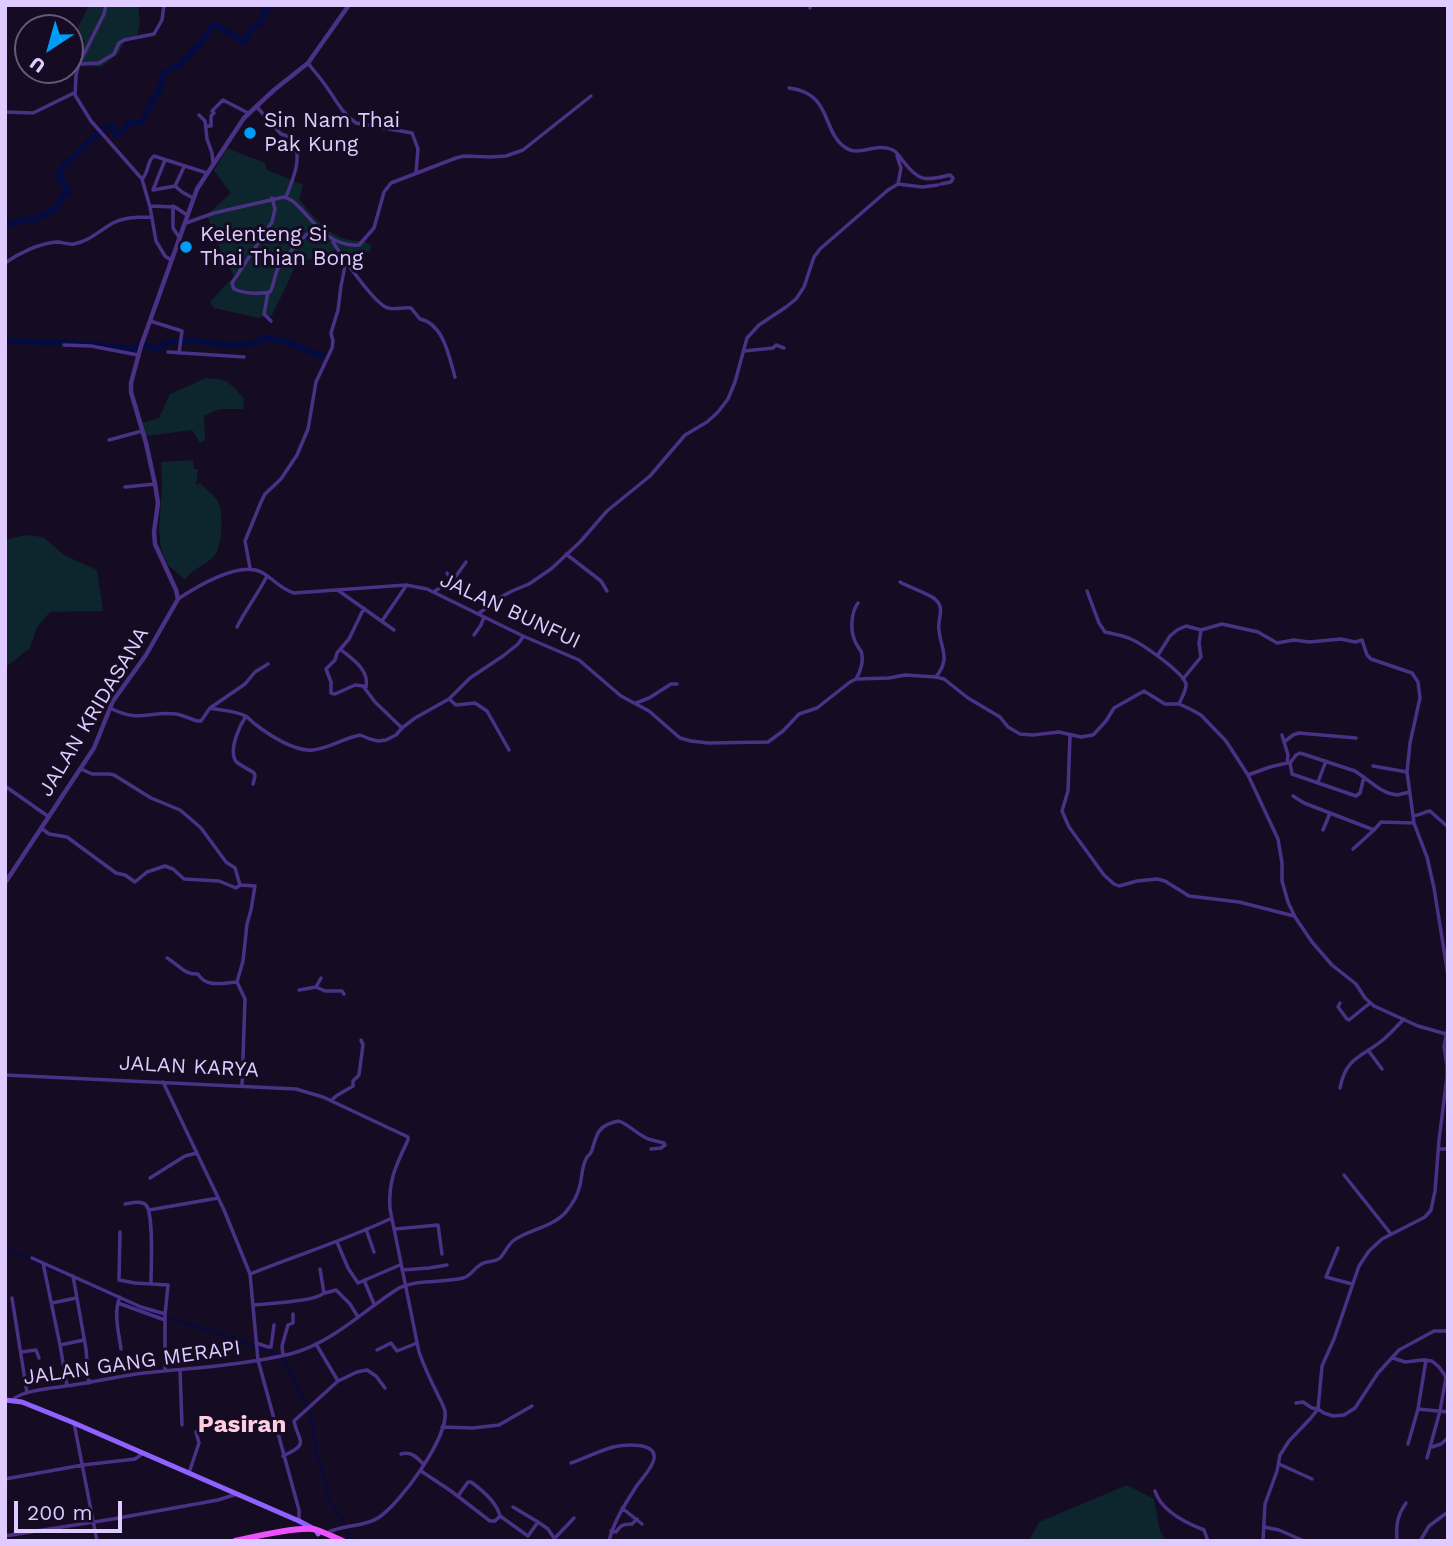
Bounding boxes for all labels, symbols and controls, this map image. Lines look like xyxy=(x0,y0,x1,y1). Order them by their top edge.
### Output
north arrow xyxy=(14,14,84,84)
text: U xyxy=(25,52,50,78)
place label: Sin Nam Thai Pak Kung xyxy=(264,108,400,158)
marker: Sin Nam Thai Pak Kung xyxy=(242,125,258,141)
place label: Kelenteng Si Thai Thian Bong xyxy=(200,222,363,272)
marker: Kelenteng Si Thai Thian Bong xyxy=(178,239,194,255)
street label: JALAN BUNFUI xyxy=(436,567,584,655)
street label: JALAN KRIDASANA xyxy=(34,623,154,801)
street label: JALAN KARYA xyxy=(118,1051,260,1083)
street label: JALAN GANG MERAPI xyxy=(22,1335,242,1391)
district label: Pasiran xyxy=(198,1411,286,1439)
scale bar xyxy=(18,1486,126,1530)
text: 200 m xyxy=(27,1500,93,1525)

